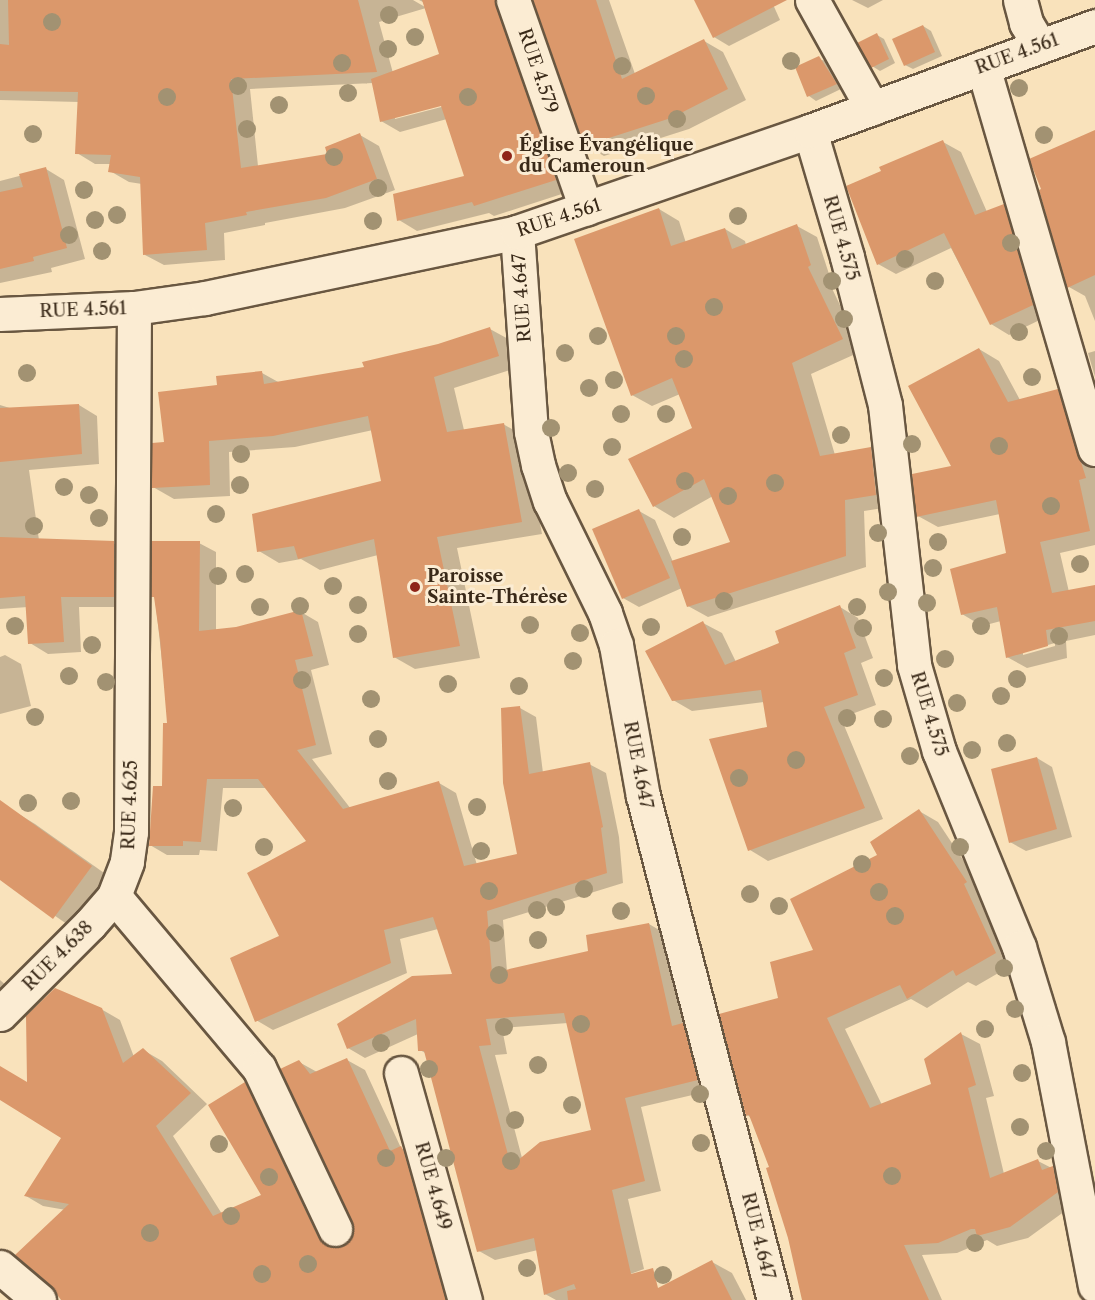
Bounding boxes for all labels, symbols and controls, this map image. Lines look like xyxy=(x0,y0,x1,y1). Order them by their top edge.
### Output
street label: RUE 4.579 xyxy=(513,26,563,116)
street label: RUE 4.561 xyxy=(972,29,1062,79)
place label: Église Évangélique du Cameroun xyxy=(519,135,693,178)
marker: Église Évangélique du Cameroun xyxy=(500,149,514,163)
street label: RUE 4.575 xyxy=(819,193,863,283)
street label: RUE 4.561 xyxy=(514,194,604,242)
street label: RUE 4.647 xyxy=(508,253,536,343)
street label: RUE 4.561 xyxy=(39,298,127,322)
place label: Paroisse Sainte-Thérèse xyxy=(427,566,568,608)
marker: Paroisse Sainte-Thérèse xyxy=(408,580,422,594)
street label: RUE 4.575 xyxy=(906,669,952,759)
street label: RUE 4.647 xyxy=(619,719,657,811)
street label: RUE 4.625 xyxy=(118,760,142,850)
street label: RUE 4.638 xyxy=(18,916,98,996)
street label: RUE 4.649 xyxy=(410,1139,456,1233)
street label: RUE 4.647 xyxy=(737,1190,779,1282)

